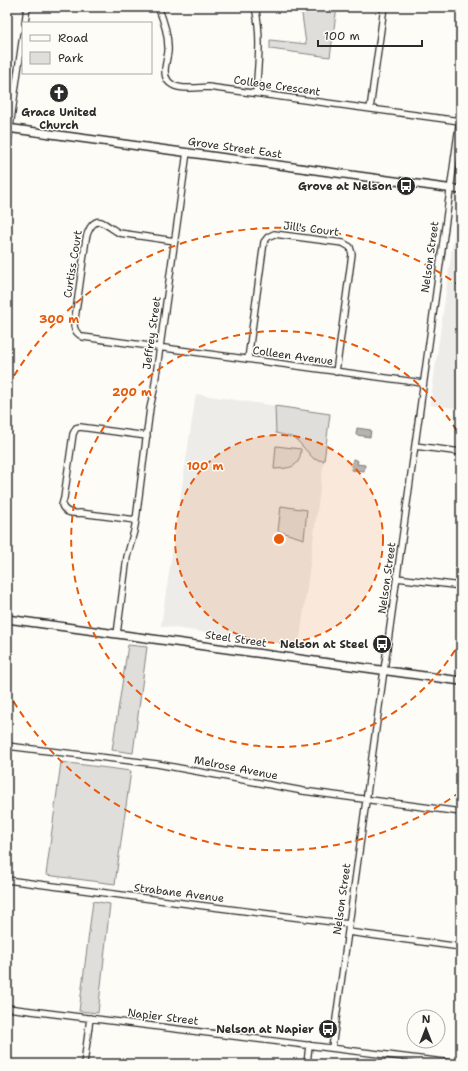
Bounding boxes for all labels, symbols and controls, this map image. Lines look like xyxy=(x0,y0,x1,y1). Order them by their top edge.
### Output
legend xyxy=(22,22,152,74)
scale bar xyxy=(318,22,422,48)
text: 100 m xyxy=(324,28,360,44)
text: Road xyxy=(58,30,89,46)
text: Park xyxy=(58,50,84,66)
street label: College Crescent xyxy=(233,72,322,100)
church icon: Grace United Church xyxy=(48,82,70,104)
place label: Grace United Church xyxy=(21,105,97,133)
street label: Grove Street East xyxy=(187,134,283,162)
bus stop icon: Grove at Nelson xyxy=(395,175,417,197)
place label: Grove at Nelson xyxy=(298,179,393,194)
street label: Jill's Court xyxy=(282,218,340,240)
street label: Nelson Street xyxy=(418,220,442,294)
street label: Curtiss Court xyxy=(60,229,86,299)
street label: Jeffrey Street xyxy=(139,295,165,371)
text: 300 m xyxy=(39,311,79,327)
street label: Colleen Avenue xyxy=(252,343,334,369)
text: 200 m xyxy=(112,384,152,400)
text: 100 m xyxy=(187,458,224,474)
centre of rings xyxy=(272,532,286,546)
street label: Nelson Street xyxy=(375,541,399,615)
street label: Steel Street xyxy=(204,627,268,651)
bus stop icon: Nelson at Steel xyxy=(371,633,393,655)
place label: Nelson at Steel xyxy=(280,637,368,652)
street label: Melrose Avenue xyxy=(193,753,279,783)
street label: Nelson Street xyxy=(330,862,354,936)
street label: Strabane Avenue xyxy=(133,880,225,906)
street label: Napier Street xyxy=(127,1005,200,1029)
north arrow xyxy=(406,1009,446,1049)
text: N xyxy=(422,1012,431,1027)
bus stop icon: Nelson at Napier xyxy=(317,1018,339,1040)
place label: Nelson at Napier xyxy=(216,1022,314,1037)

